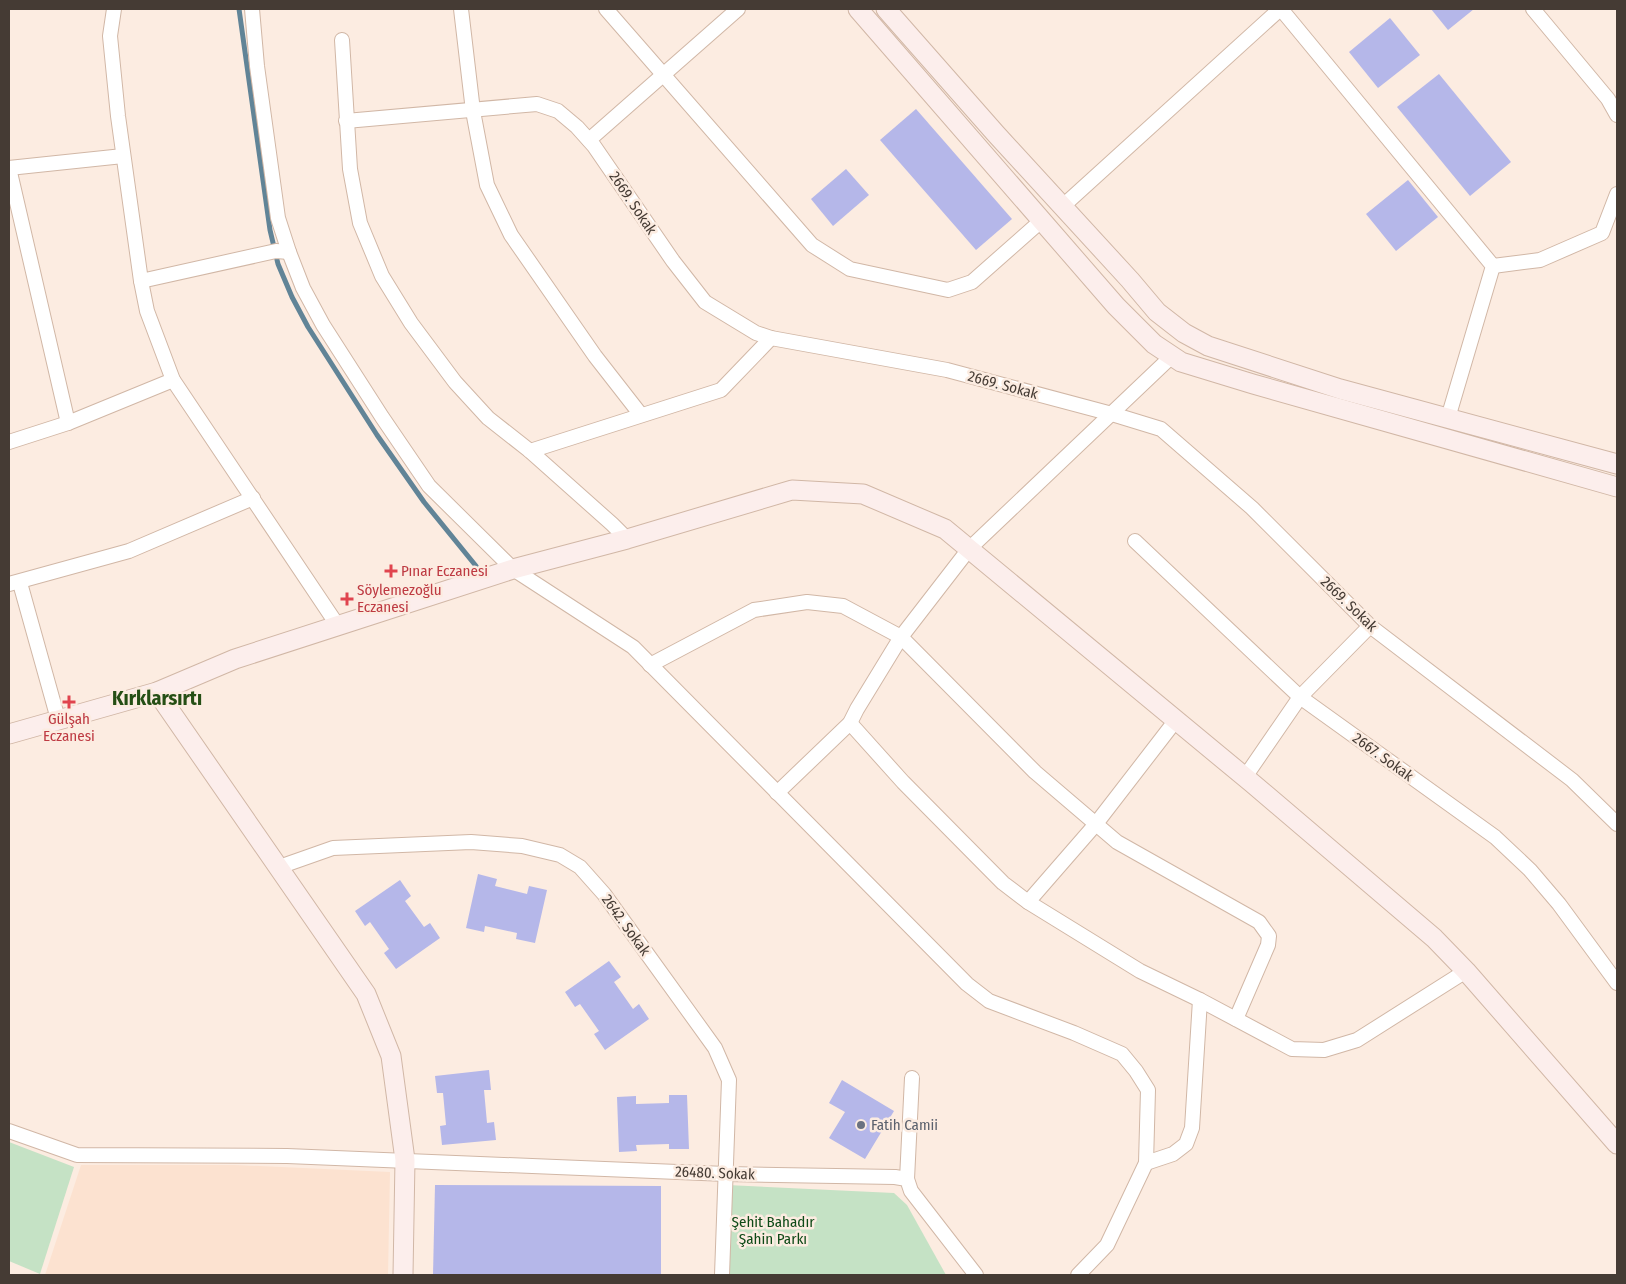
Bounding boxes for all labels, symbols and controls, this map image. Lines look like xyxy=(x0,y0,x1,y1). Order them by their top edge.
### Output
street label: 2669. Sokak xyxy=(605,168,661,238)
street label: 2669. Sokak xyxy=(966,367,1040,403)
place label: Pınar Eczanesi xyxy=(401,562,488,580)
marker: Pınar Eczanesi xyxy=(385,565,397,577)
street label: 2669. Sokak xyxy=(1317,573,1381,635)
place label: Söylemezoğlu Eczanesi xyxy=(357,581,442,616)
marker: Söylemezoğlu Eczanesi xyxy=(341,593,353,605)
district label: Kırklarsırtı xyxy=(112,686,202,710)
marker: Gülşah Eczanesi xyxy=(63,696,75,708)
place label: Gülşah Eczanesi xyxy=(43,710,95,745)
street label: 2667. Sokak xyxy=(1349,729,1417,785)
street label: 2642. Sokak xyxy=(598,891,654,959)
place label: Fatih Camii xyxy=(871,1116,938,1134)
marker: Fatih Camii xyxy=(855,1119,867,1131)
street label: 26480. Sokak xyxy=(675,1163,755,1183)
park label: Şehit Bahadır Şahin Parkı xyxy=(732,1213,815,1248)

